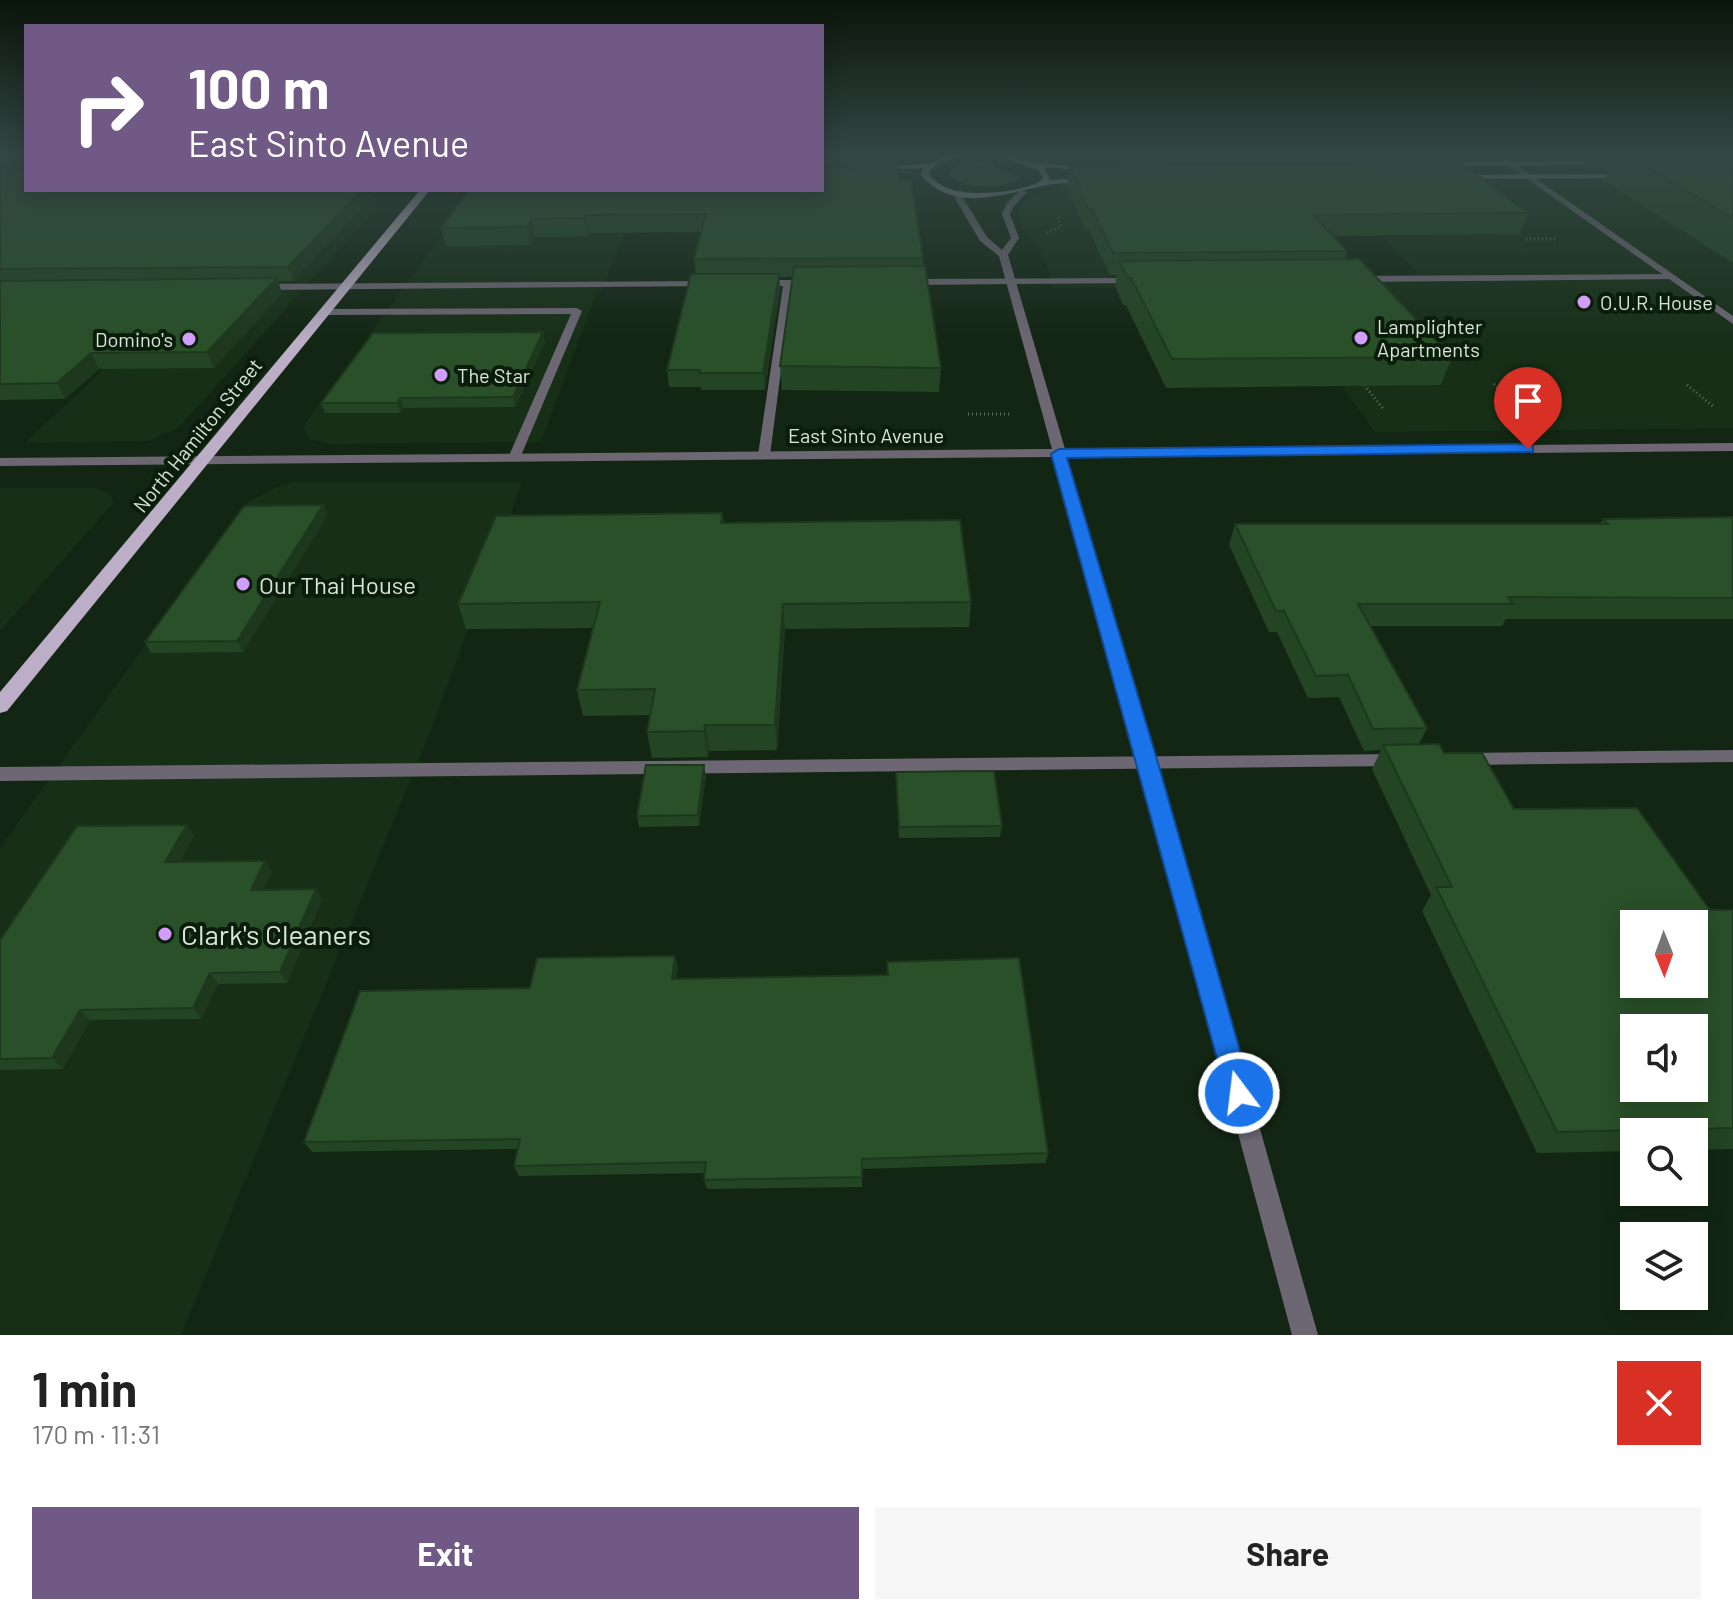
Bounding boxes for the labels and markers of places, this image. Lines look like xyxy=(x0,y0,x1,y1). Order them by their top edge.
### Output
place label: O.U.R. House xyxy=(1600,290,1713,314)
marker: O.U.R. House xyxy=(1575,293,1593,311)
place label: Lamplighter Apartments xyxy=(1377,314,1482,361)
place label: Domino's xyxy=(95,327,173,351)
marker: Lamplighter Apartments xyxy=(1352,329,1370,347)
marker: Domino's xyxy=(180,330,198,348)
place label: The Star xyxy=(457,363,530,387)
marker: The Star xyxy=(432,366,450,384)
pin xyxy=(1494,367,1562,449)
place label: Our Thai House xyxy=(259,570,416,599)
marker: Our Thai House xyxy=(234,575,252,593)
place label: Clark's Cleaners xyxy=(181,917,371,951)
marker: Clark's Cleaners xyxy=(156,925,174,943)

